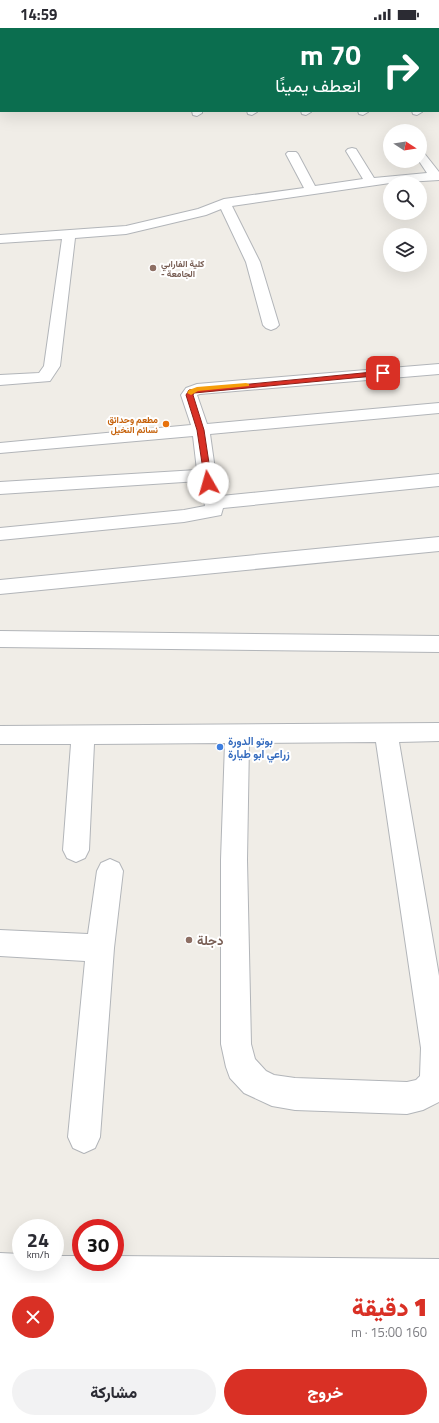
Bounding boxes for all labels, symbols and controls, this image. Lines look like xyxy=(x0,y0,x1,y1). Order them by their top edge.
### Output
text: 14:59 xyxy=(20,3,57,26)
text: 70 m xyxy=(300,33,361,76)
icon: right xyxy=(375,44,427,96)
text: انعطف يمينًا xyxy=(275,72,361,99)
north arrow xyxy=(383,124,427,168)
map controls xyxy=(383,124,427,272)
button: search xyxy=(383,176,427,220)
button: layers xyxy=(383,228,427,272)
place label: كلية الفارابي - الجامعة xyxy=(161,257,204,280)
marker: كلية الفارابي - الجامعة xyxy=(148,263,158,273)
pin xyxy=(366,356,400,390)
icon: arrive xyxy=(372,362,394,384)
place label: مطعم وحدائق نسائم النخيل xyxy=(107,413,158,436)
marker: مطعم وحدائق نسائم النخيل xyxy=(161,419,171,429)
position arrow xyxy=(187,462,229,504)
place label: بوتو الدورة زراعي ابو طيارة xyxy=(228,733,290,763)
marker: بوتو الدورة زراعي ابو طيارة xyxy=(215,742,225,752)
place label: دجلة xyxy=(197,930,223,950)
marker: دجلة xyxy=(184,935,194,945)
speed limit sign: 30 xyxy=(72,1219,124,1271)
text: 24 xyxy=(27,1224,49,1255)
text: km/h xyxy=(27,1247,49,1262)
text: 1 دقيقة xyxy=(352,1289,427,1325)
button: close xyxy=(12,1296,54,1338)
text: 160 m · 15:00 xyxy=(351,1322,427,1342)
button: مشاركة xyxy=(12,1369,216,1415)
button: خروج xyxy=(224,1369,427,1415)

